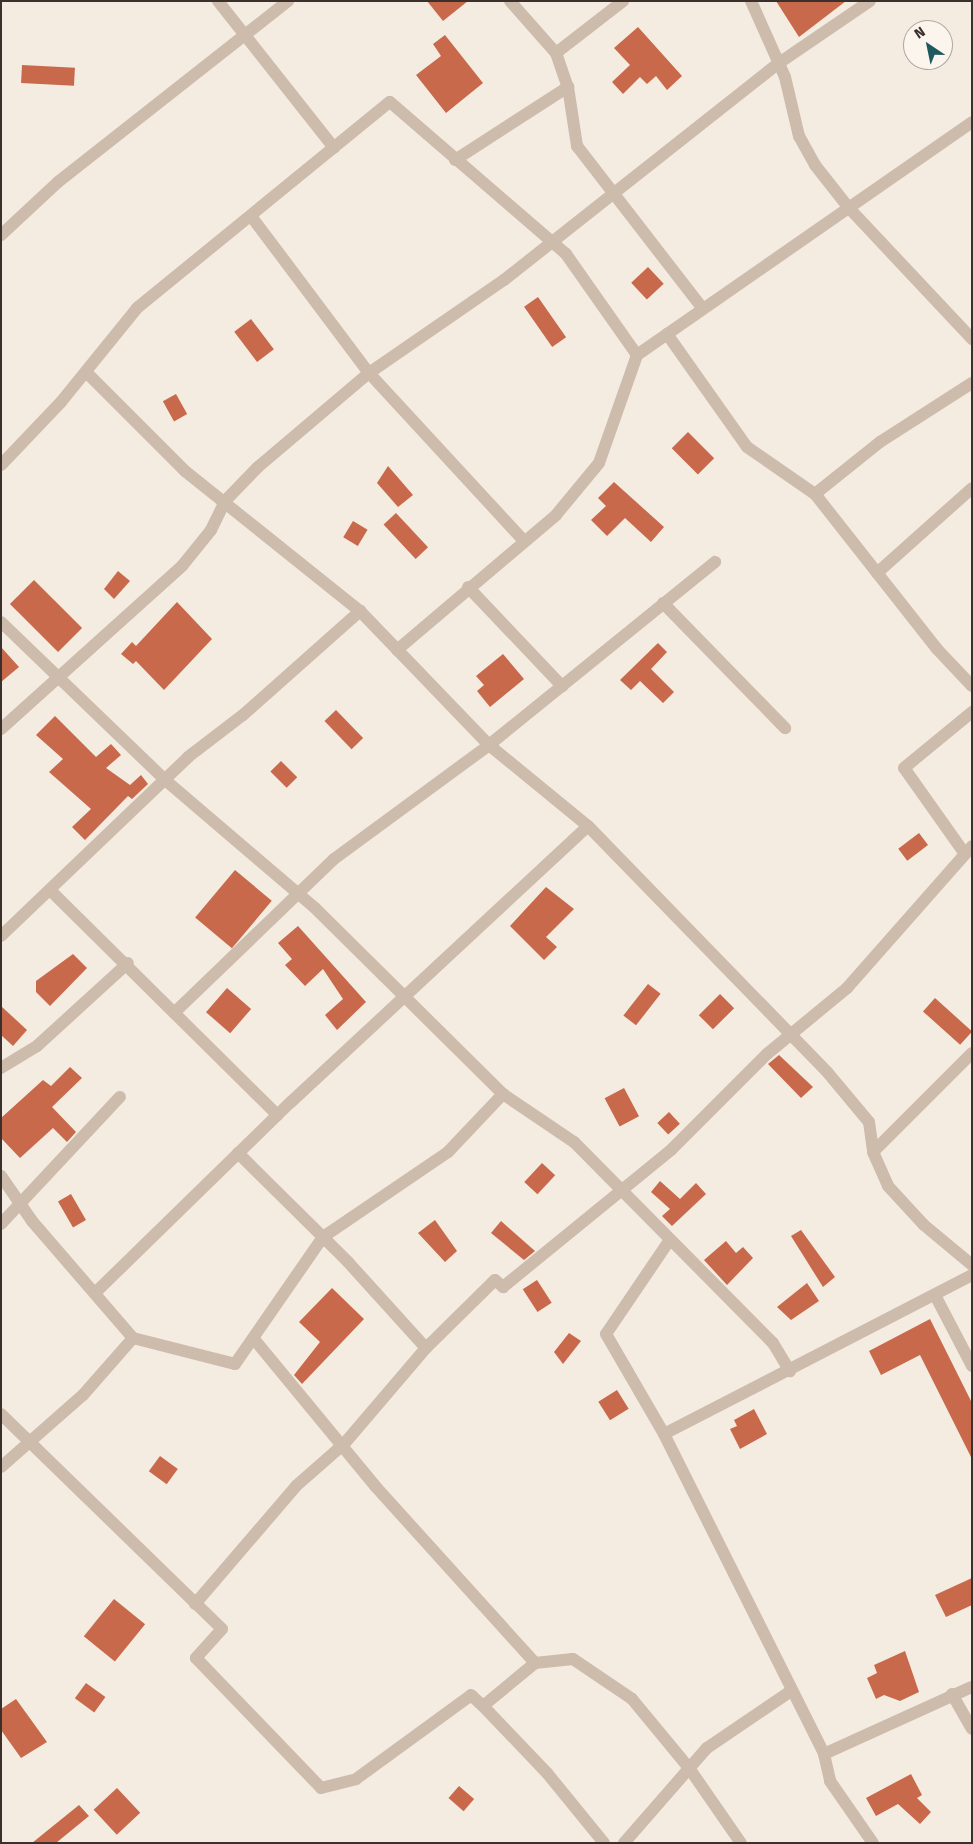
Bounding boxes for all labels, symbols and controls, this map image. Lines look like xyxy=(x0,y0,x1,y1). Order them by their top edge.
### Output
north arrow xyxy=(903,20,953,70)
text: N xyxy=(911,23,928,43)

